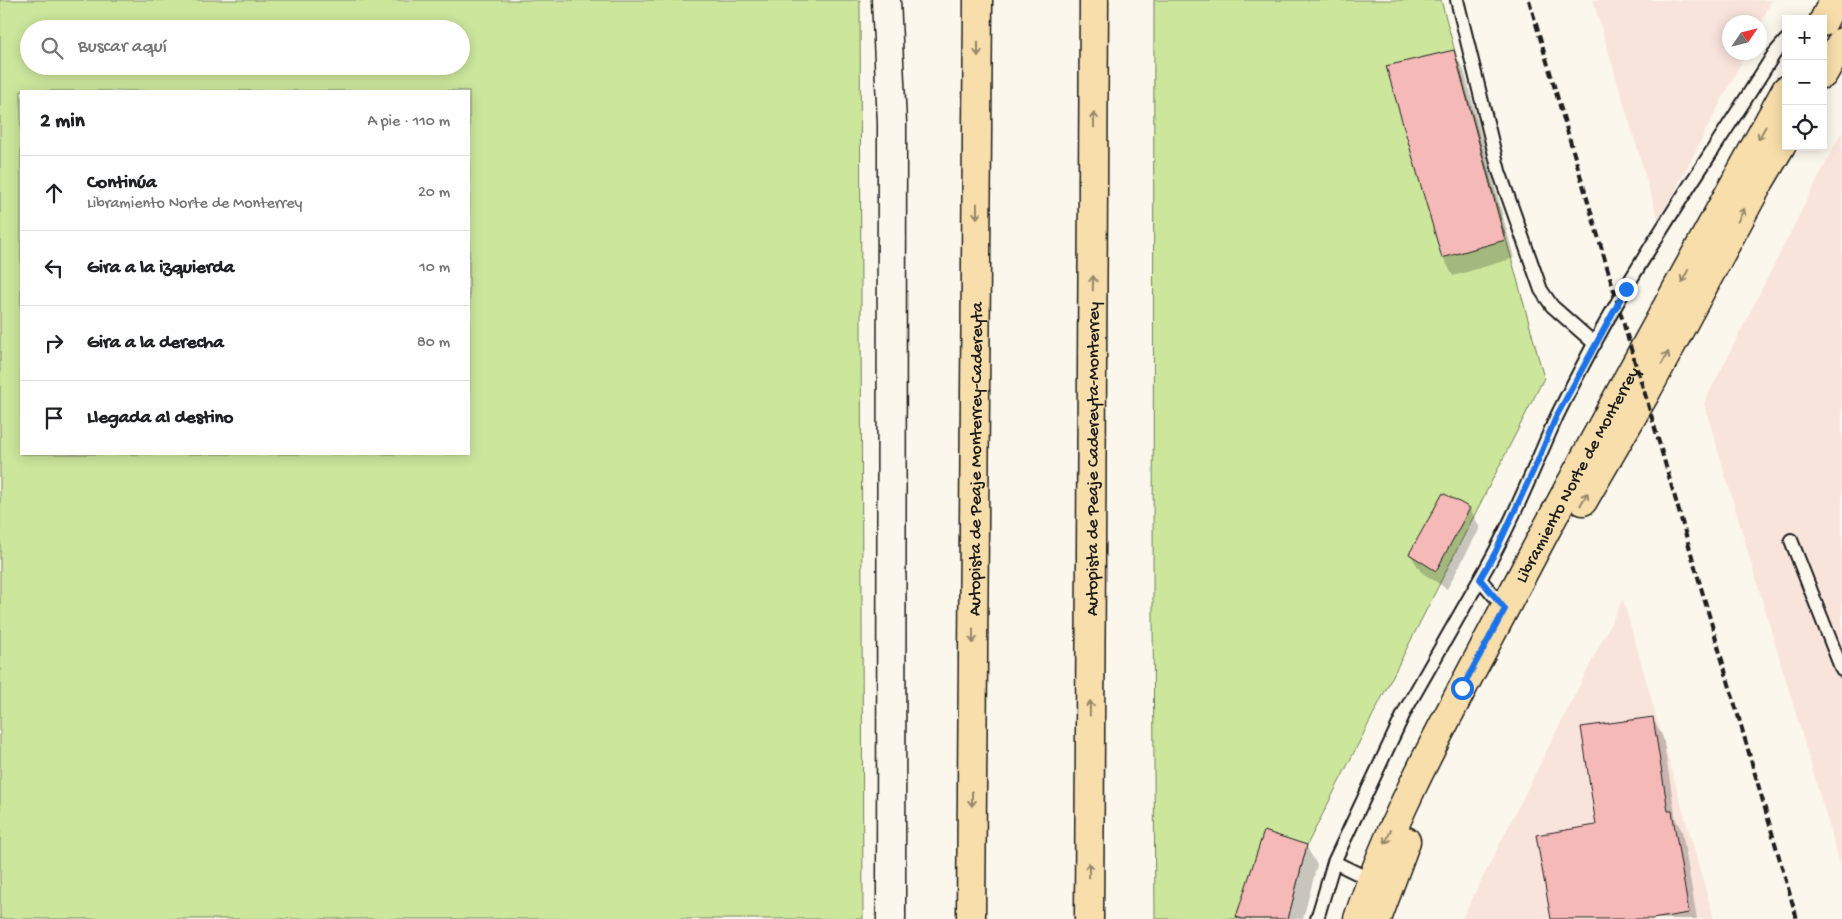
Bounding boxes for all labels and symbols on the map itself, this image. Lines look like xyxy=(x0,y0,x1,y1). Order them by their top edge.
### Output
north arrow xyxy=(1722,15,1767,60)
one-way arrow xyxy=(973,40,983,56)
one-way arrow xyxy=(1089,113,1099,129)
one-way arrow xyxy=(1757,125,1767,140)
one-way arrow xyxy=(972,202,982,219)
one-way arrow xyxy=(1737,209,1747,223)
one-way arrow xyxy=(1679,268,1689,282)
one-way arrow xyxy=(1088,275,1098,292)
route end xyxy=(1615,278,1638,301)
street label: Autopista de Peaje Monterrey-Cadereyta xyxy=(965,301,989,616)
street label: Autopista de Peaje Cadereyta-Monterrey xyxy=(1083,302,1105,616)
one-way arrow xyxy=(1660,352,1670,366)
street label: Libramiento Norte de Monterrey xyxy=(1512,364,1645,587)
one-way arrow xyxy=(1579,493,1589,507)
one-way arrow xyxy=(968,628,978,644)
route start xyxy=(1451,677,1474,700)
one-way arrow xyxy=(1085,700,1095,716)
one-way arrow xyxy=(967,790,977,806)
one-way arrow xyxy=(1383,829,1392,844)
one-way arrow xyxy=(1084,863,1093,879)

